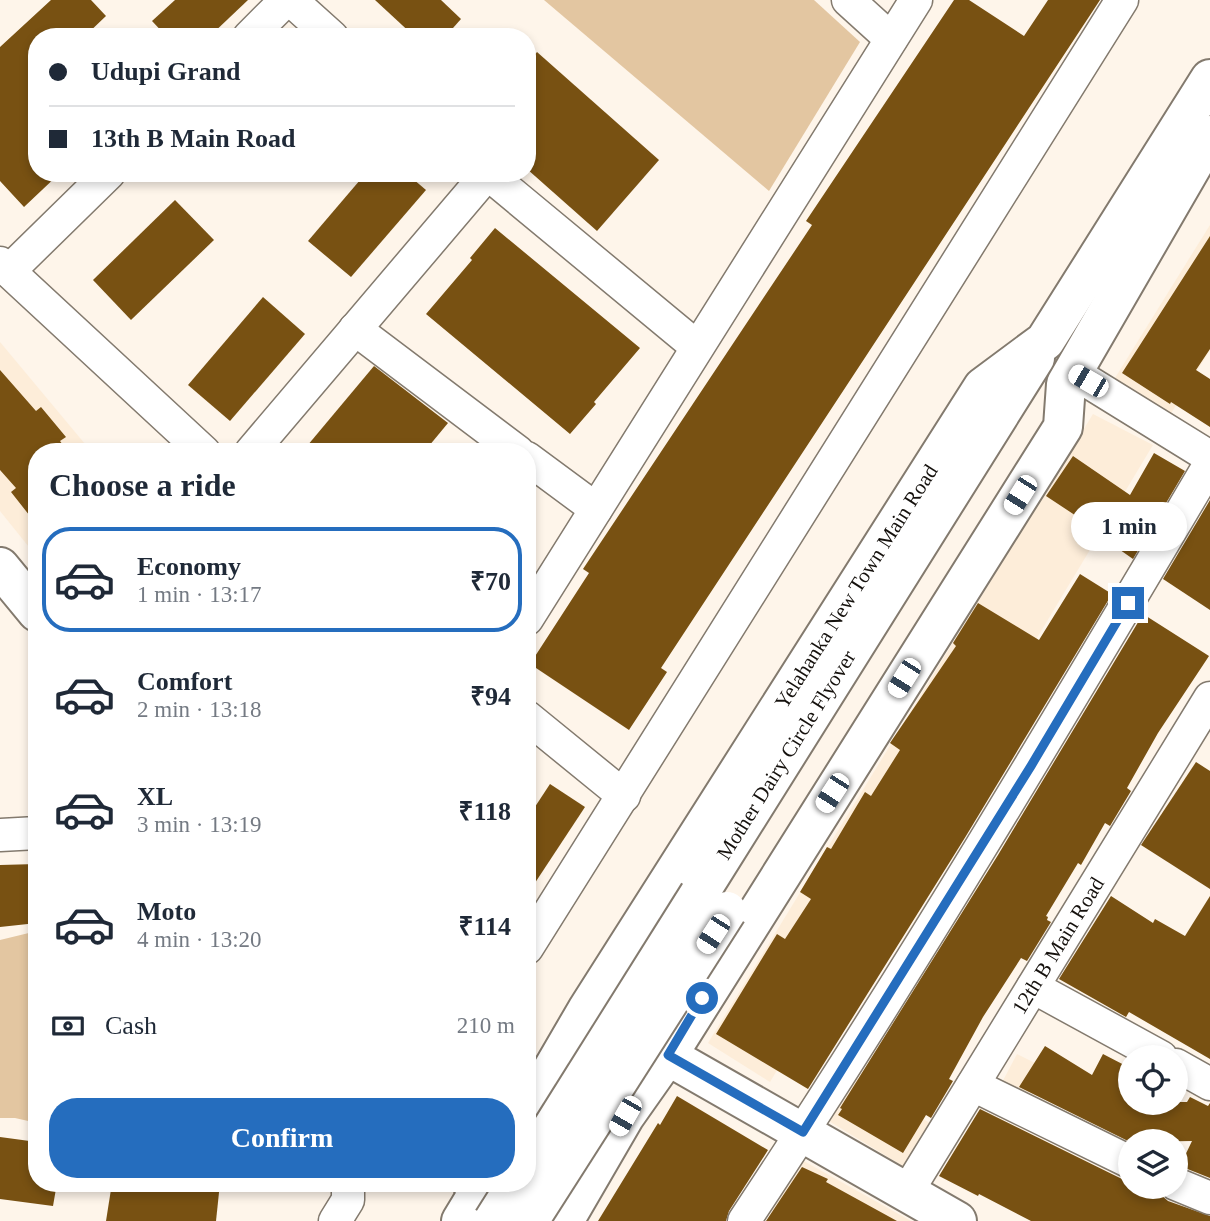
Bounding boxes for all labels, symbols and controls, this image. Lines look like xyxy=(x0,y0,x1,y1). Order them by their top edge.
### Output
text: Udupi Grand xyxy=(91,57,241,86)
text: 13th B Main Road xyxy=(91,124,295,153)
car xyxy=(1065,361,1112,401)
street label: Yelahanka New Town Main Road xyxy=(770,460,943,713)
text: Choose a ride xyxy=(49,467,236,503)
car xyxy=(1000,472,1041,518)
callout: 1 min xyxy=(1070,502,1186,550)
text: 1 min xyxy=(1101,514,1157,539)
icon: car xyxy=(53,548,116,611)
text: Economy xyxy=(137,552,241,581)
text: ₹70 xyxy=(470,567,511,596)
text: 1 min · 13:17 xyxy=(137,582,262,607)
route end xyxy=(1112,587,1144,619)
street label: Mother Dairy Circle Flyover xyxy=(712,646,861,864)
car xyxy=(884,655,925,701)
icon: car xyxy=(53,663,116,726)
text: Comfort xyxy=(137,667,232,696)
text: ₹94 xyxy=(470,682,511,711)
text: 2 min · 13:18 xyxy=(137,697,262,722)
car xyxy=(812,770,853,816)
icon: car xyxy=(53,778,116,841)
text: XL xyxy=(137,782,173,811)
text: ₹118 xyxy=(459,797,511,826)
text: 3 min · 13:19 xyxy=(137,812,262,837)
street label: 12th B Main Road xyxy=(1007,873,1109,1018)
icon: car xyxy=(53,893,116,956)
text: Moto xyxy=(137,897,196,926)
car xyxy=(693,911,734,957)
text: ₹114 xyxy=(459,912,511,941)
text: 4 min · 13:20 xyxy=(137,927,262,952)
route start xyxy=(686,982,718,1014)
icon: cash xyxy=(49,1007,87,1045)
text: Cash xyxy=(105,1011,157,1040)
text: 210 m xyxy=(457,1013,515,1038)
map controls xyxy=(1118,1045,1188,1199)
button: locate xyxy=(1118,1045,1188,1115)
car xyxy=(606,1093,645,1139)
button: Confirm xyxy=(49,1098,515,1178)
button: layers xyxy=(1118,1129,1188,1199)

